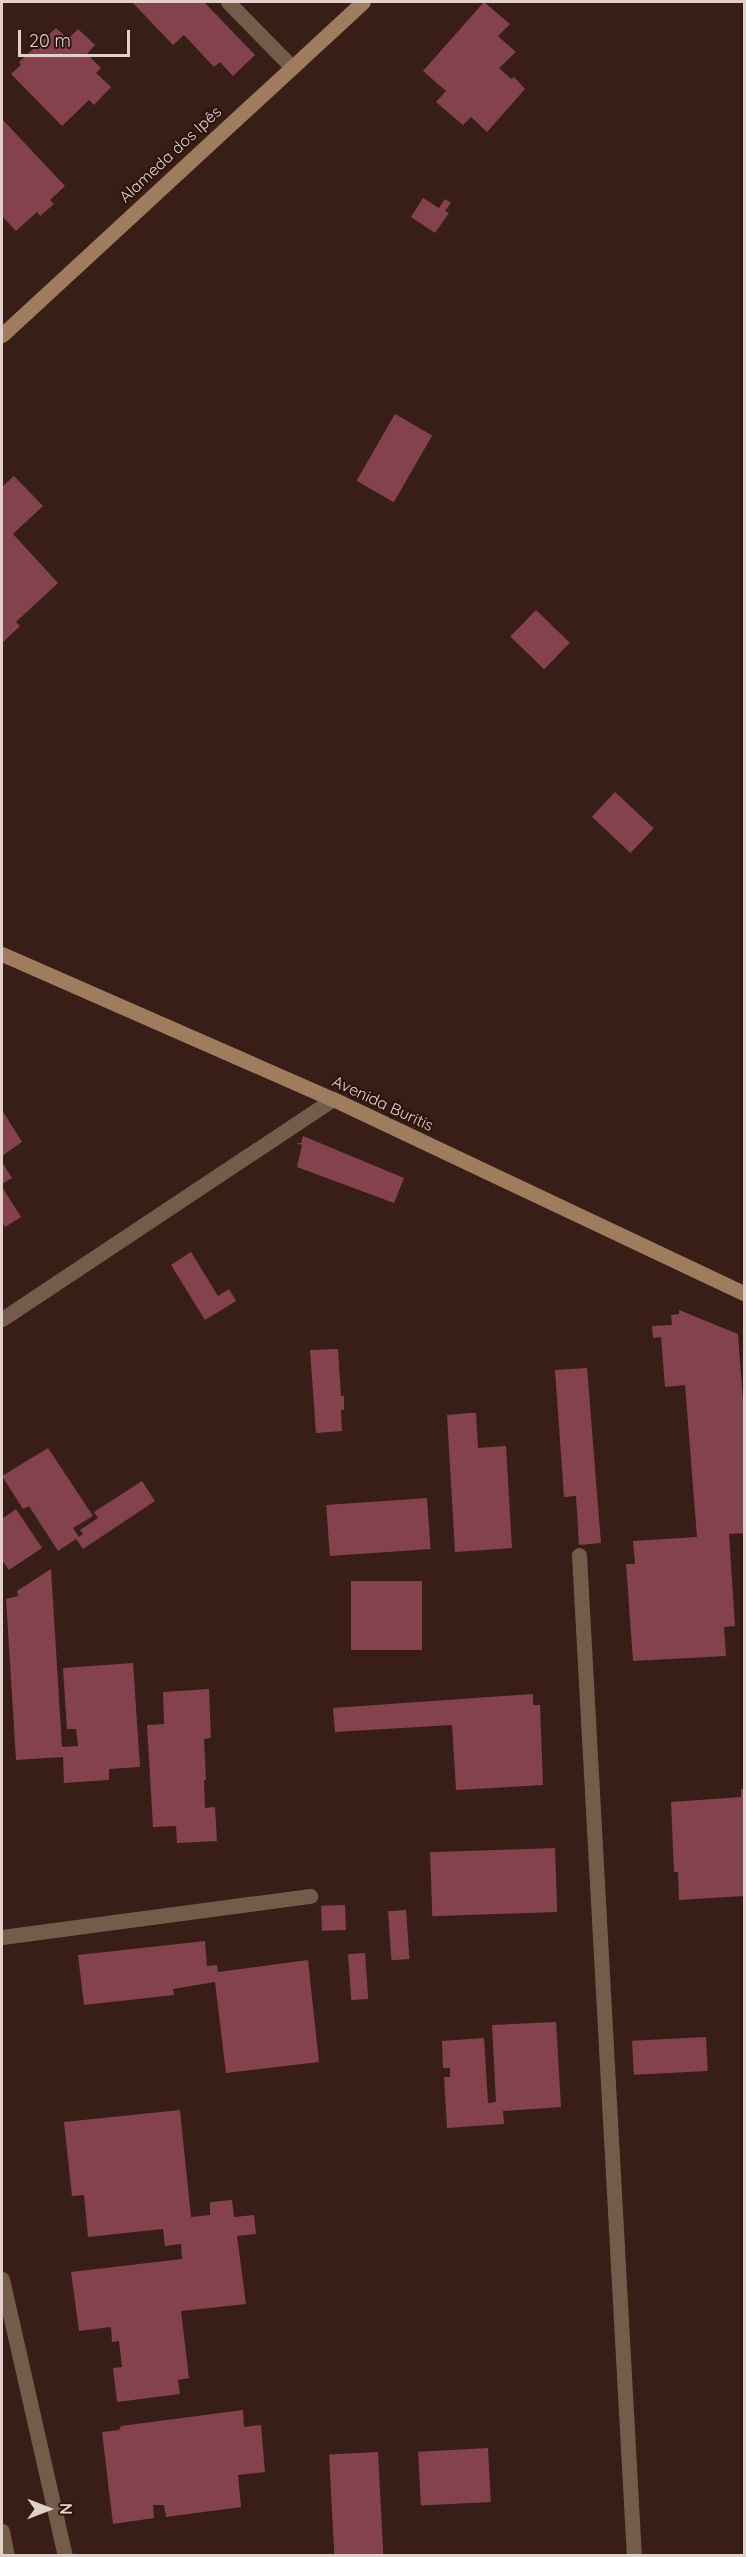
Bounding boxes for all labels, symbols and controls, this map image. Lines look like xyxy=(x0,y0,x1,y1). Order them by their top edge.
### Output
scale bar xyxy=(21,18,134,56)
text: 20 m xyxy=(29,29,71,52)
street label: Alameda dos Ipês xyxy=(115,102,225,206)
street label: Avenida Buritis xyxy=(329,1071,437,1135)
north arrow xyxy=(18,2479,78,2539)
text: N xyxy=(56,2503,76,2515)

